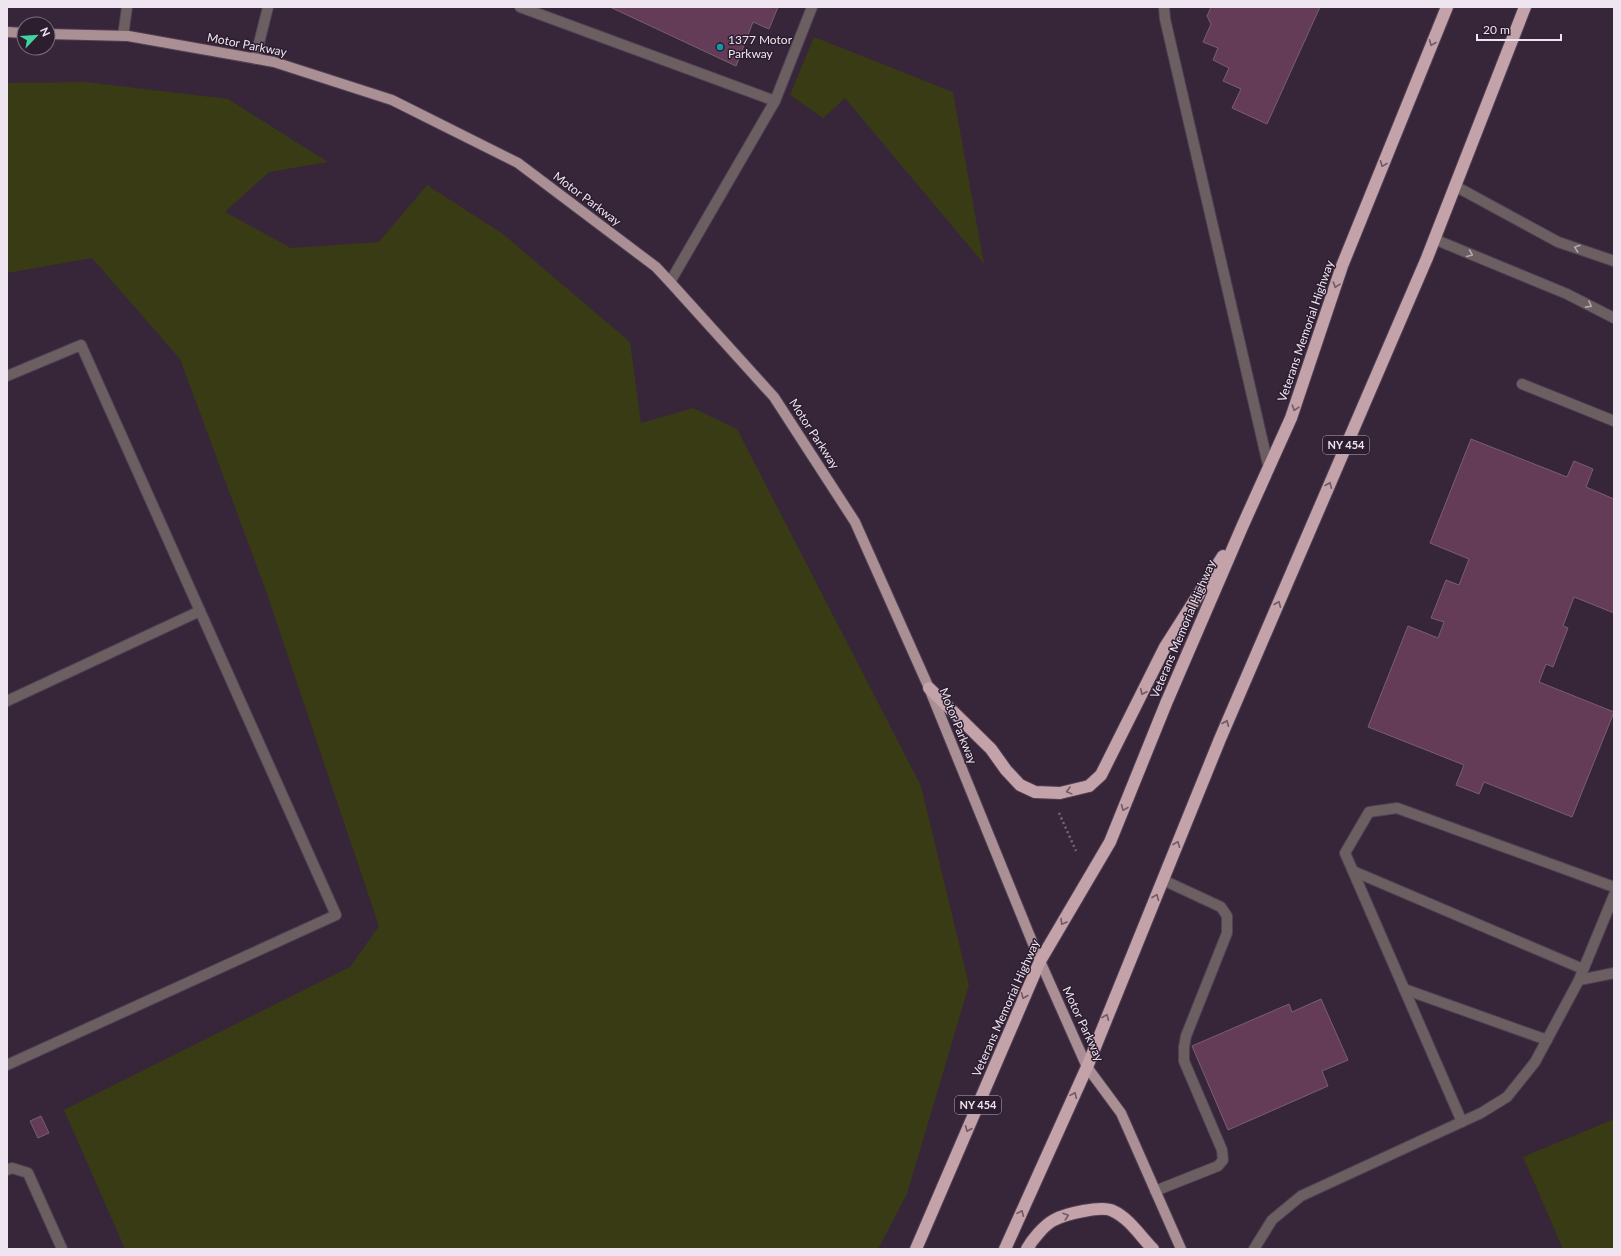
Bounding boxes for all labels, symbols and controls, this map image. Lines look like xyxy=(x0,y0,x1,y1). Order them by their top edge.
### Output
north arrow xyxy=(16,16,56,56)
scale bar xyxy=(1477,16,1561,42)
text: 20 m xyxy=(1483,22,1510,37)
text: N xyxy=(38,25,53,38)
street label: Motor Parkway xyxy=(206,29,289,60)
place label: 1377 Motor Parkway xyxy=(728,32,793,61)
one-way arrow xyxy=(1429,39,1437,47)
marker: 1377 Motor Parkway xyxy=(715,42,725,52)
one-way arrow xyxy=(1380,160,1388,167)
street label: Motor Parkway xyxy=(551,168,625,229)
one-way arrow xyxy=(1574,244,1581,253)
one-way arrow xyxy=(1467,249,1474,257)
street label: Veterans Memorial Highway xyxy=(1274,257,1337,404)
one-way arrow xyxy=(1332,281,1340,288)
one-way arrow xyxy=(1585,301,1593,308)
street label: Motor Parkway xyxy=(786,396,843,472)
one-way arrow xyxy=(1291,404,1299,411)
road number: NY 454 xyxy=(1323,436,1369,454)
one-way arrow xyxy=(1324,481,1332,489)
street label: Veterans Memorial Highway xyxy=(1147,557,1219,700)
one-way arrow xyxy=(1273,601,1281,608)
street label: Motor Parkway xyxy=(936,686,981,767)
one-way arrow xyxy=(1140,688,1147,695)
one-way arrow xyxy=(1222,720,1230,727)
one-way arrow xyxy=(1066,786,1073,795)
one-way arrow xyxy=(1121,804,1129,811)
one-way arrow xyxy=(1173,840,1181,847)
one-way arrow xyxy=(1151,894,1159,901)
one-way arrow xyxy=(1060,918,1067,925)
street label: Veterans Memorial Highway xyxy=(968,936,1043,1079)
street label: Motor Parkway xyxy=(1060,984,1108,1064)
one-way arrow xyxy=(1021,993,1029,1000)
one-way arrow xyxy=(1102,1014,1110,1021)
one-way arrow xyxy=(1069,1091,1077,1099)
road number: NY 454 xyxy=(955,1096,1001,1114)
one-way arrow xyxy=(965,1124,973,1132)
one-way arrow xyxy=(1016,1210,1024,1218)
one-way arrow xyxy=(1063,1212,1070,1221)

